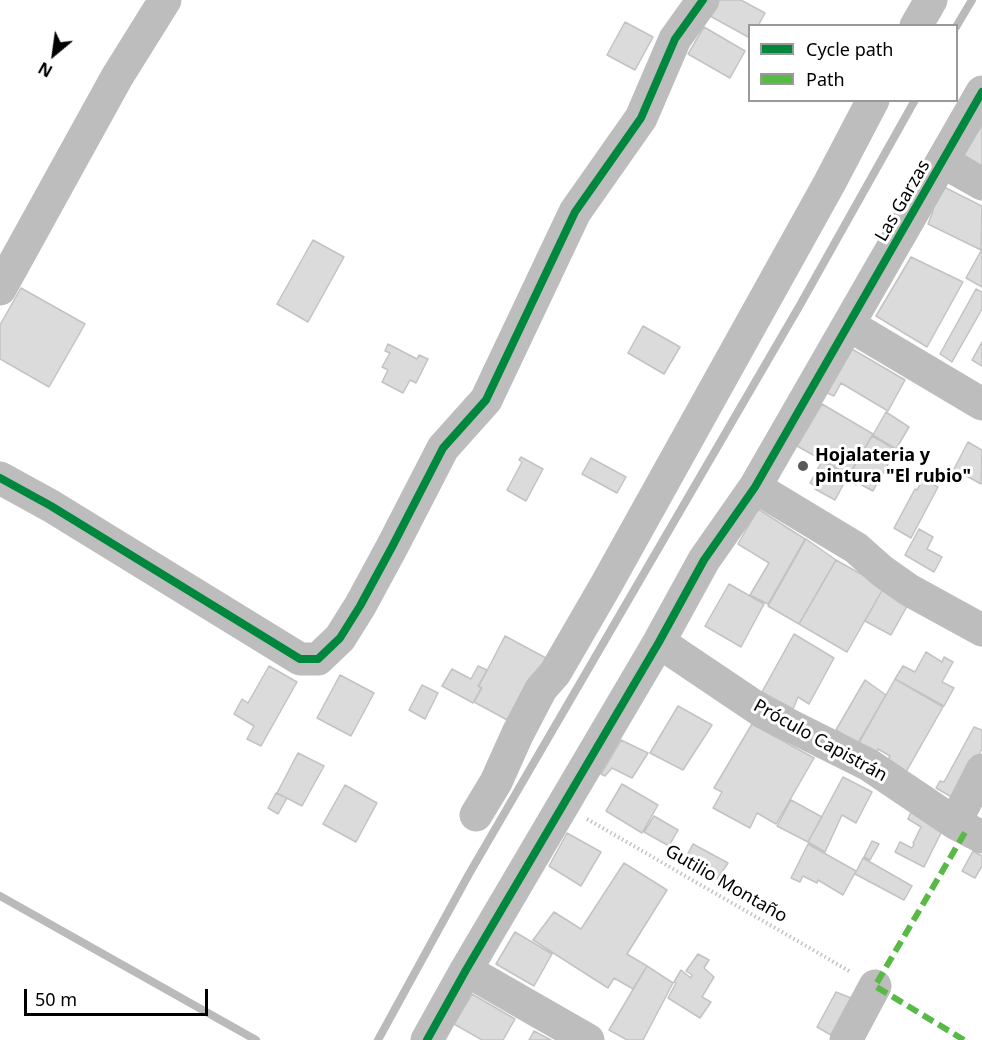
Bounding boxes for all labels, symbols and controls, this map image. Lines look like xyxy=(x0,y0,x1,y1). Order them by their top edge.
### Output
north arrow xyxy=(24,24,84,84)
legend xyxy=(748,24,958,102)
text: Cycle path xyxy=(806,37,893,61)
text: N xyxy=(34,57,56,83)
text: Path xyxy=(806,67,845,91)
street label: Las Garzas xyxy=(871,156,935,246)
place label: Hojalateria y pintura "El rubio" xyxy=(815,445,971,488)
marker: Hojalateria y pintura "El rubio" xyxy=(796,459,810,473)
street label: Próculo Capistrán xyxy=(749,695,891,787)
street label: Gutilio Montaño xyxy=(661,840,791,928)
scale bar xyxy=(27,977,212,1015)
text: 50 m xyxy=(35,987,77,1011)

